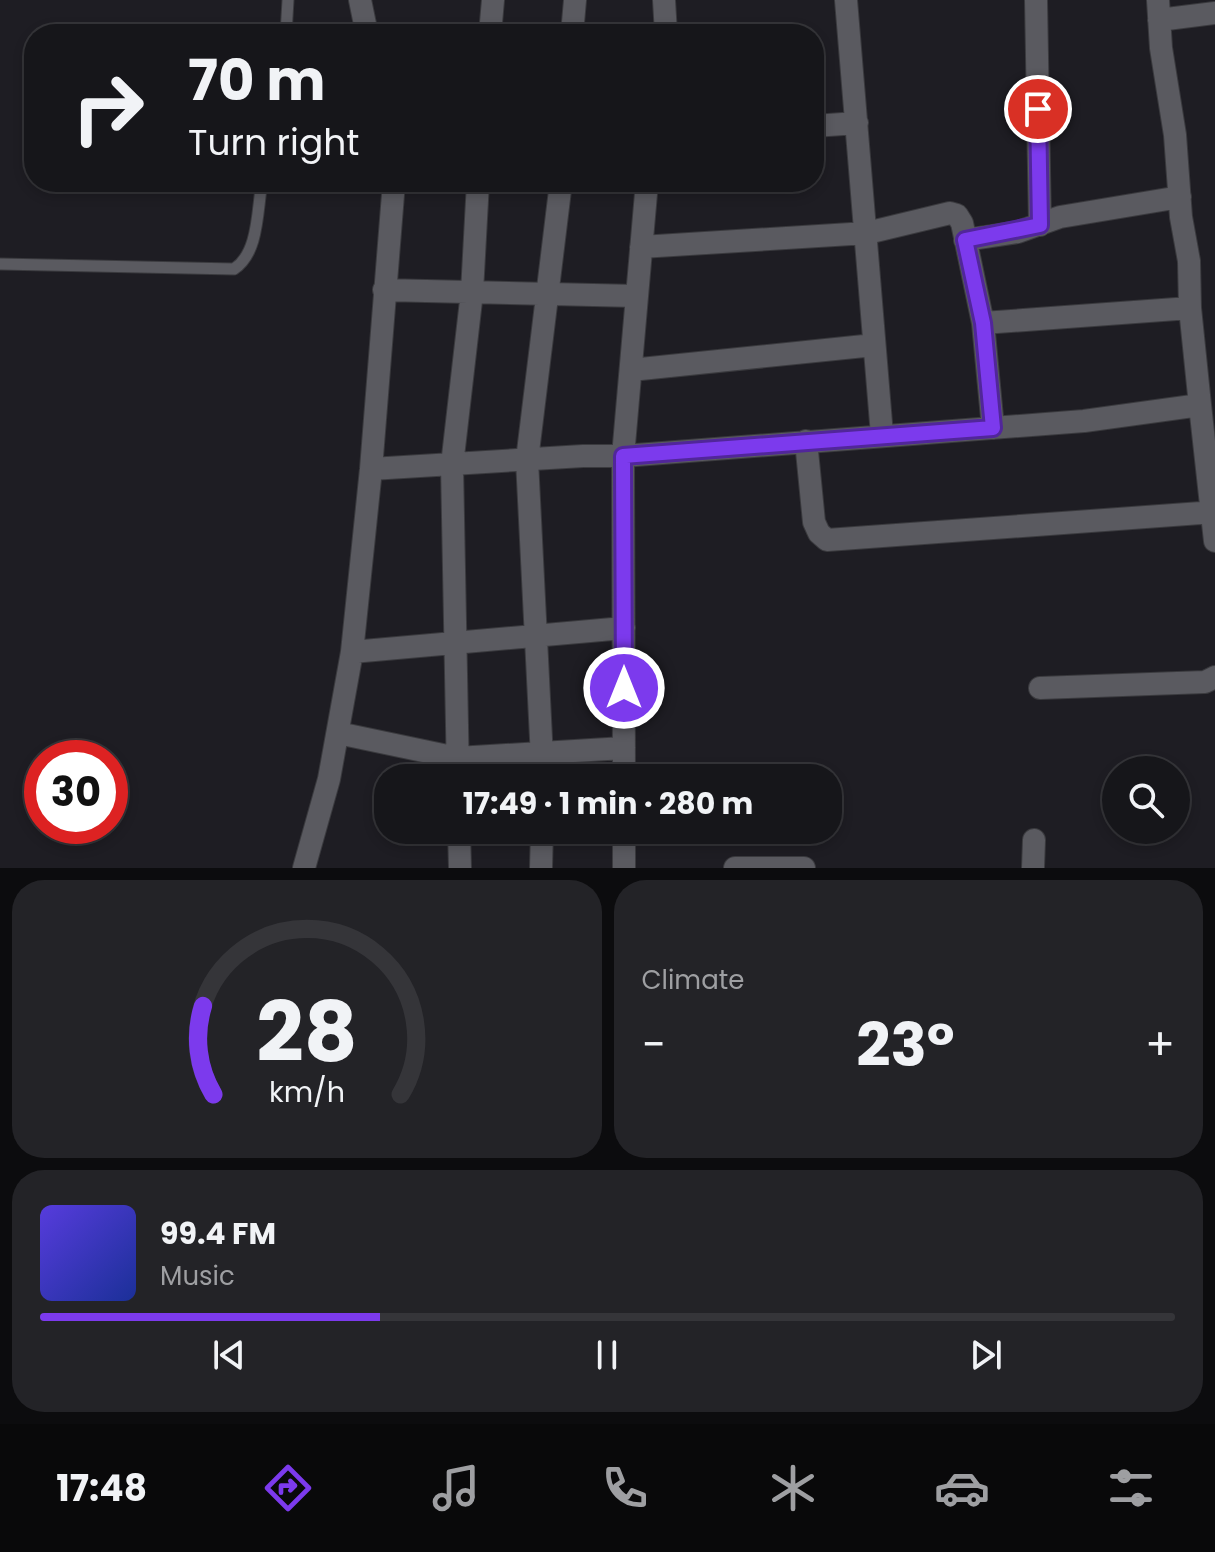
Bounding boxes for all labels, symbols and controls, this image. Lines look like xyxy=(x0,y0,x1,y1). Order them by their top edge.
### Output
text: 70 m xyxy=(188,41,326,120)
icon: right xyxy=(56,56,160,160)
pin xyxy=(1004,75,1072,143)
icon: arrive xyxy=(1016,87,1060,131)
text: Turn right xyxy=(188,117,359,168)
position arrow xyxy=(582,646,666,730)
speed limit sign: 30 xyxy=(24,740,128,844)
map controls xyxy=(1102,756,1190,844)
button: search xyxy=(1102,756,1190,844)
text: 17:49 · 1 min · 280 m xyxy=(463,782,753,825)
text: Climate xyxy=(642,962,744,998)
text: 28 xyxy=(256,974,357,1090)
text: 23° xyxy=(856,1003,955,1087)
text: − xyxy=(642,1014,666,1075)
text: + xyxy=(1145,1014,1175,1075)
text: km/h xyxy=(269,1072,345,1112)
text: 99.4 FM xyxy=(160,1212,276,1255)
text: Music xyxy=(160,1258,235,1294)
icon: previous xyxy=(207,1333,251,1377)
icon: pause xyxy=(585,1333,629,1377)
icon: next xyxy=(964,1333,1008,1377)
icon: directions xyxy=(260,1460,316,1516)
icon: music xyxy=(428,1460,484,1516)
icon: phone xyxy=(597,1460,653,1516)
icon: climate xyxy=(765,1460,821,1516)
icon: car xyxy=(934,1460,990,1516)
icon: filters xyxy=(1103,1460,1159,1516)
text: 17:48 xyxy=(56,1463,147,1514)

